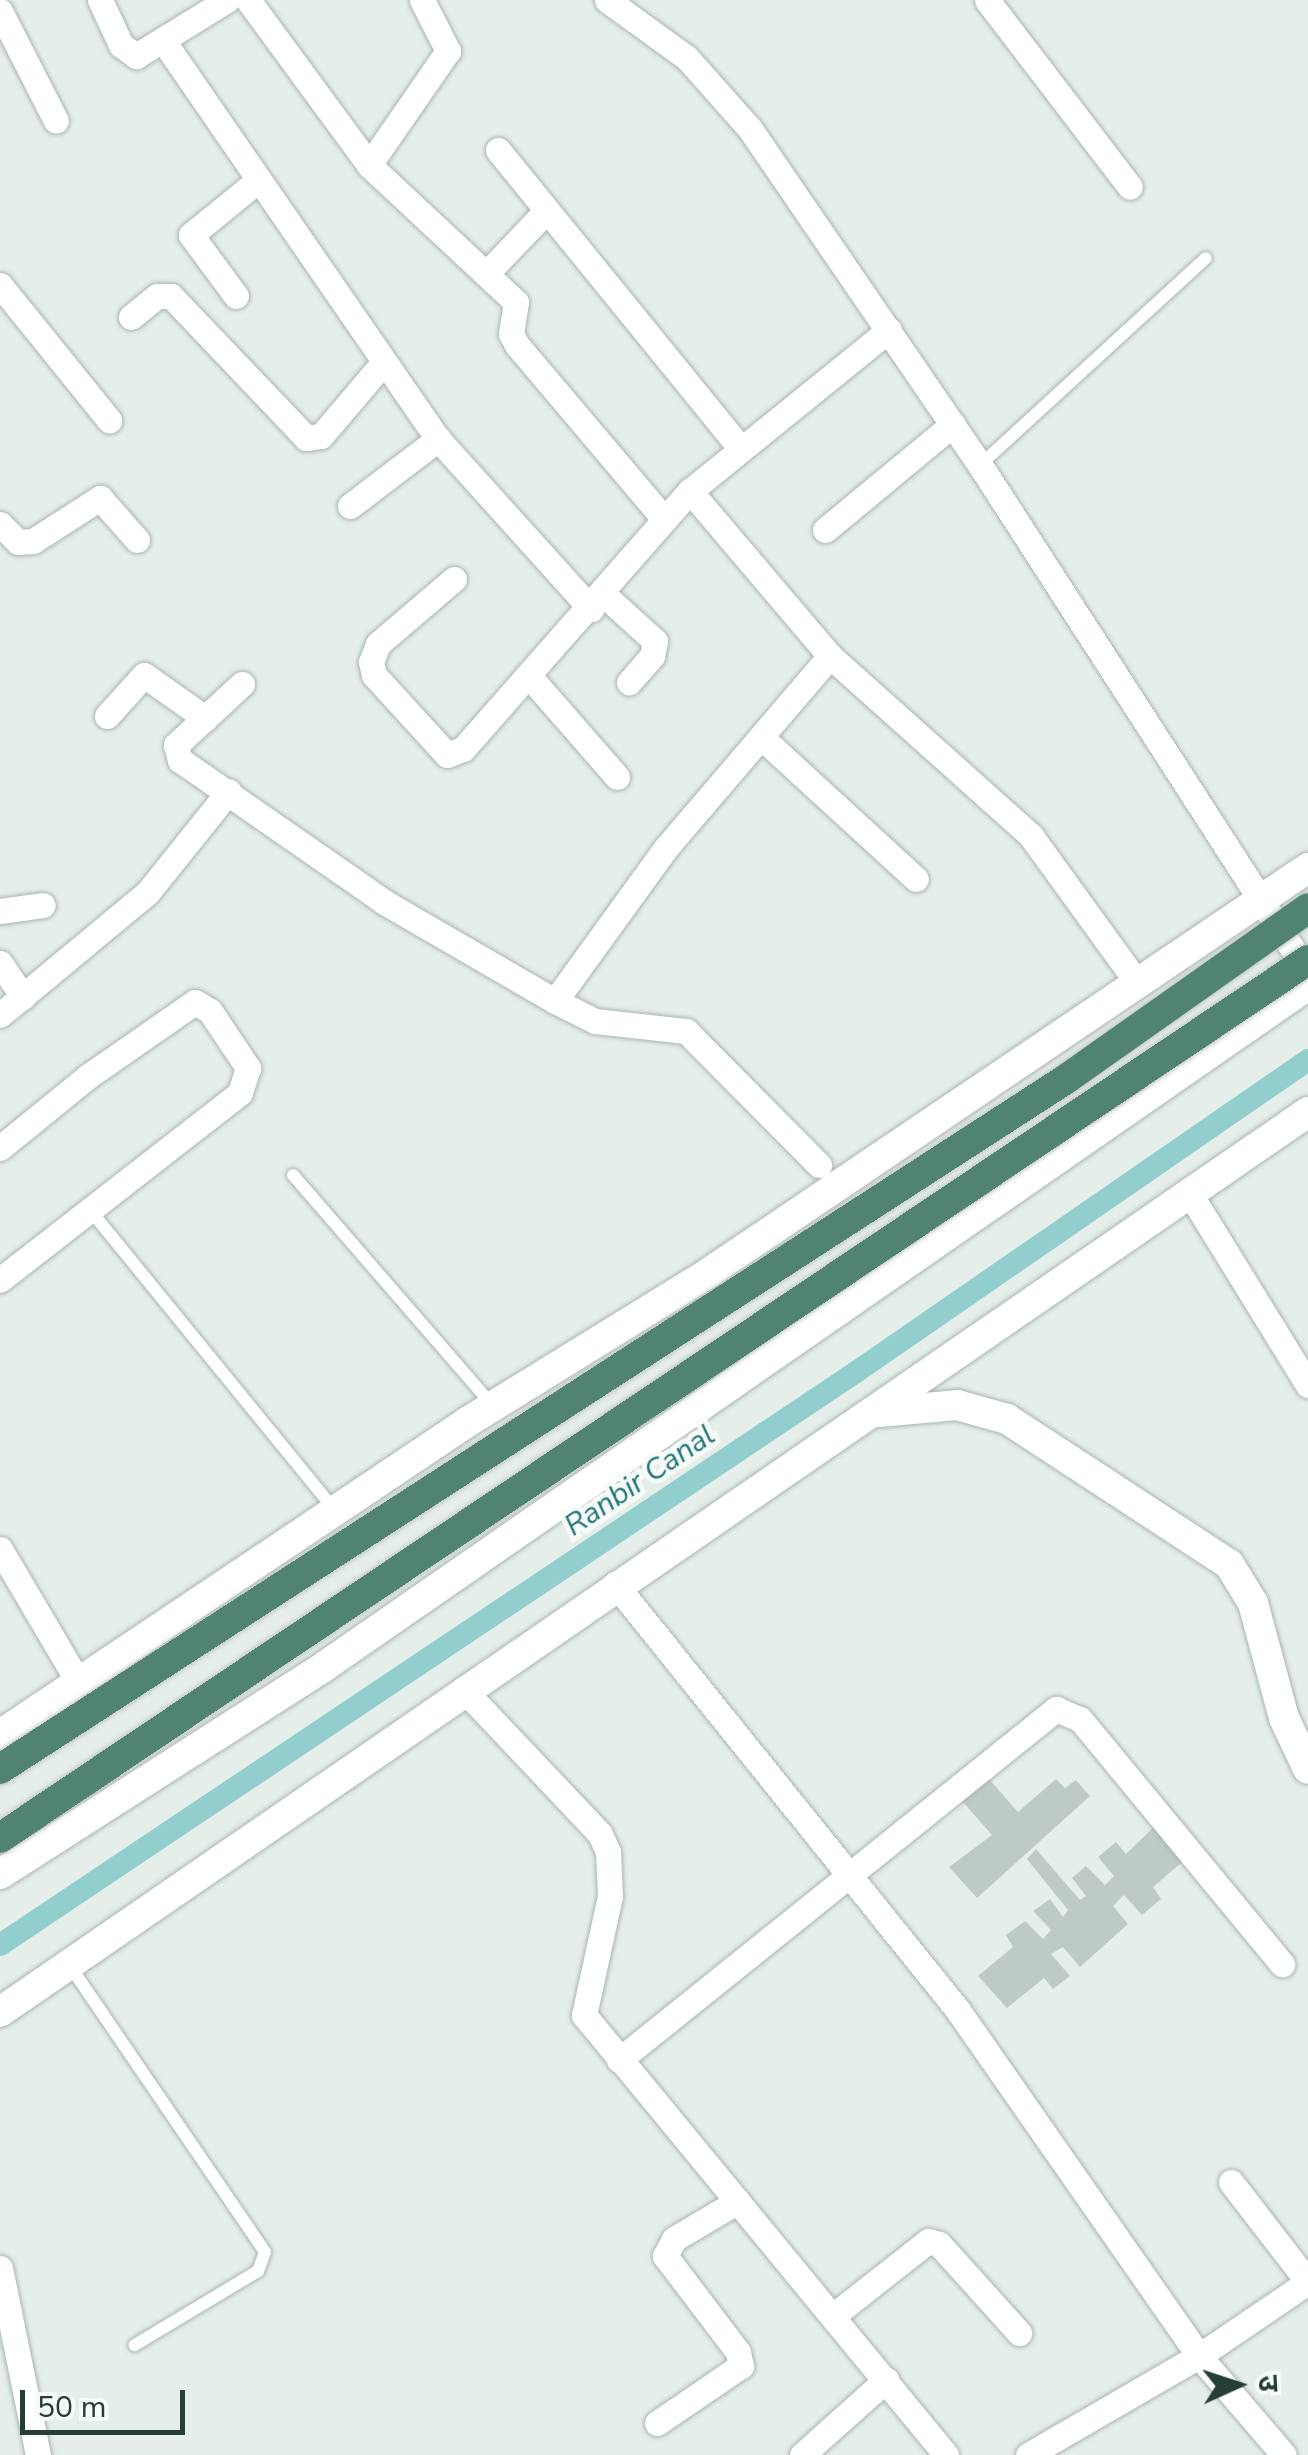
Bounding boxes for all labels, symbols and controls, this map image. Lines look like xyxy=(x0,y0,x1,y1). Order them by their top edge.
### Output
water label: Ranbir Canal xyxy=(558,1418,722,1544)
north arrow xyxy=(1188,2335,1288,2435)
scale bar xyxy=(25,2370,190,2432)
text: उ xyxy=(1249,2374,1287,2393)
text: 50 m xyxy=(37,2387,106,2428)

